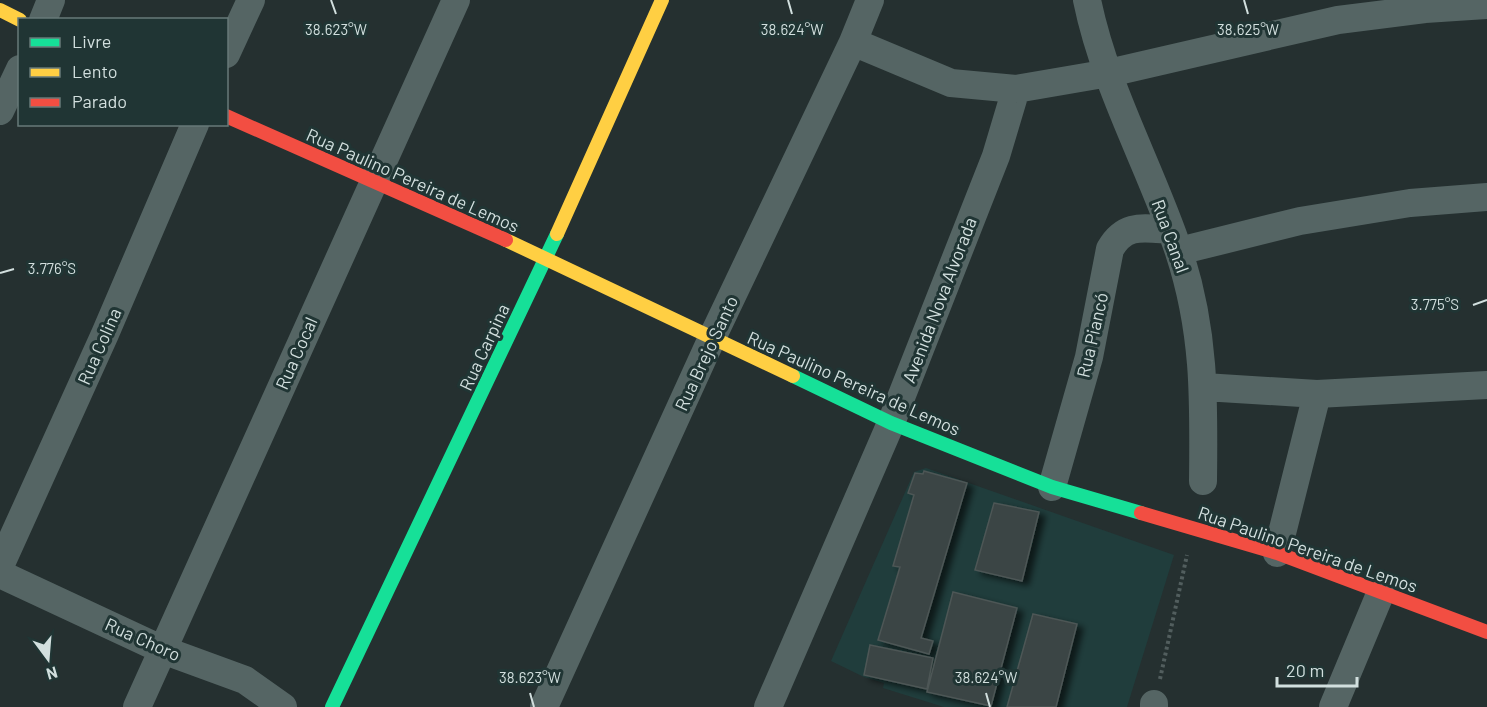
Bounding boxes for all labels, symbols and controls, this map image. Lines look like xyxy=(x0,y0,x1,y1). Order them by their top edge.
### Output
legend xyxy=(18,18,228,126)
text: 38.623°W xyxy=(305,20,367,38)
text: 38.624°W xyxy=(761,20,823,38)
text: 38.625°W xyxy=(1217,20,1279,38)
text: Livre xyxy=(72,30,111,52)
text: Lento xyxy=(72,60,118,82)
text: Parado xyxy=(72,90,127,112)
street label: Rua Paulino Pereira de Lemos xyxy=(303,123,523,237)
street label: Rua Canal xyxy=(1148,196,1194,276)
street label: Avenida Nova Alvorada xyxy=(897,214,981,386)
text: 3.776°S xyxy=(28,259,76,277)
street label: Rua Piancó xyxy=(1072,290,1112,380)
street label: Rua Brejo Santo xyxy=(670,292,742,414)
text: 3.775°S xyxy=(1411,295,1459,313)
street label: Rua Carpina xyxy=(454,300,514,394)
street label: Rua Colina xyxy=(72,304,126,388)
street label: Rua Cocal xyxy=(270,313,322,393)
street label: Rua Paulino Pereira de Lemos xyxy=(744,326,964,440)
street label: Rua Paulino Pereira de Lemos xyxy=(1195,501,1421,597)
street label: Rua Choro xyxy=(102,613,184,665)
north arrow xyxy=(18,629,78,689)
scale bar xyxy=(1277,650,1356,688)
text: 20 m xyxy=(1286,659,1324,681)
text: N xyxy=(45,663,60,684)
text: 38.623°W xyxy=(499,668,561,686)
text: 38.624°W xyxy=(955,668,1017,686)

